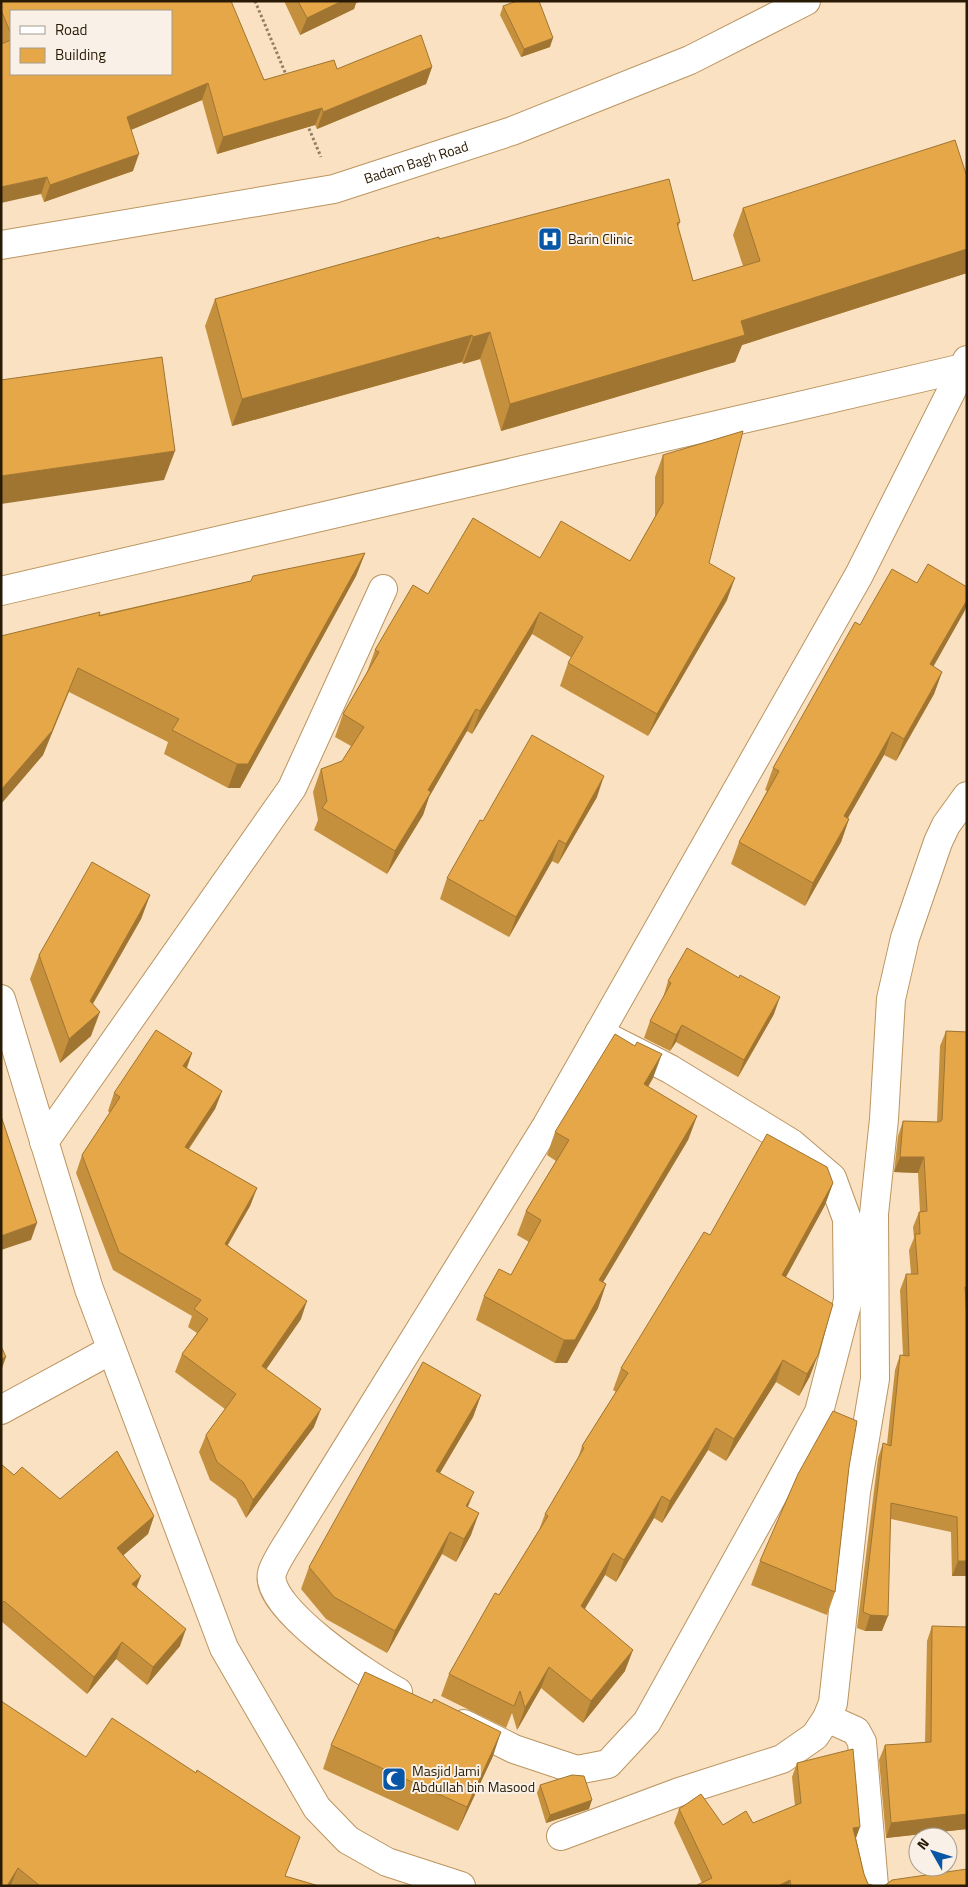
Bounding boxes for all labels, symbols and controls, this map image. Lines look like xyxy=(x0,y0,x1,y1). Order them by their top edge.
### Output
legend xyxy=(10,10,172,75)
text: Road xyxy=(55,18,87,41)
text: Building xyxy=(55,43,106,66)
street label: Badam Bagh Road xyxy=(361,135,471,189)
hospital icon: Barin Clinic xyxy=(537,226,563,252)
place label: Barin Clinic xyxy=(568,228,633,249)
place label: Masjid Jami Abdullah bin Masood xyxy=(412,1760,535,1797)
mosque icon: Masjid Jami Abdullah bin Masood xyxy=(381,1766,407,1792)
north arrow xyxy=(908,1827,958,1877)
text: N xyxy=(911,1833,934,1854)

